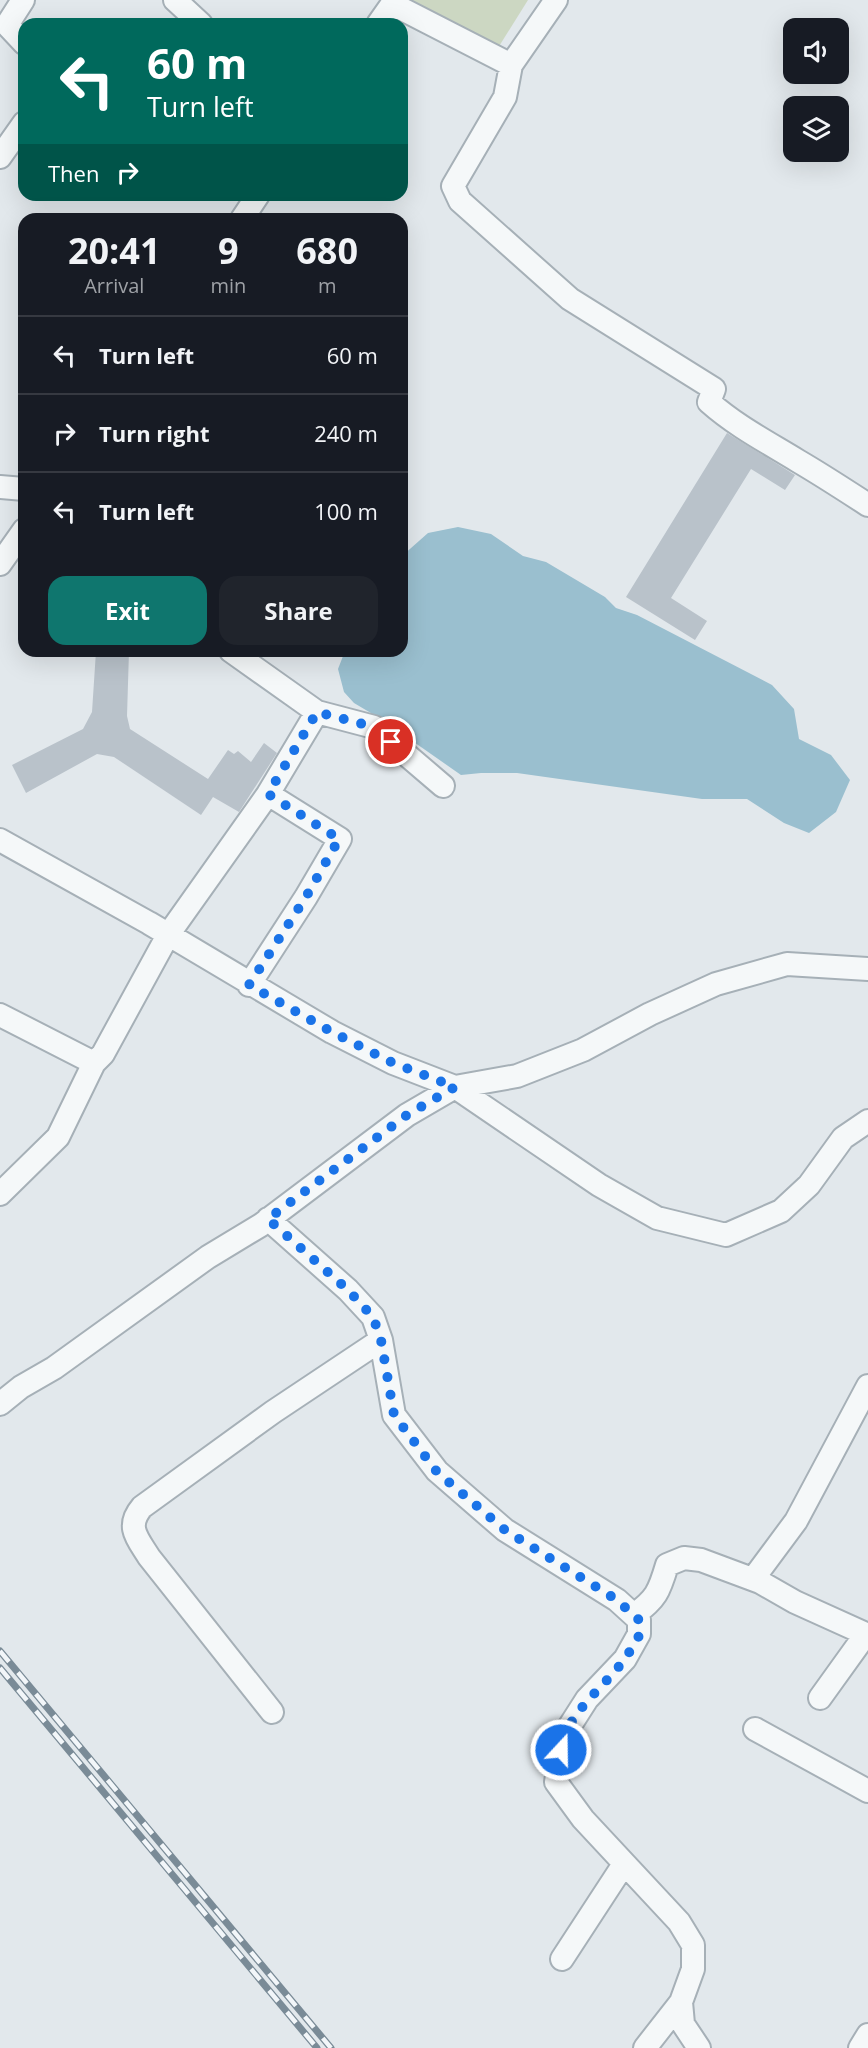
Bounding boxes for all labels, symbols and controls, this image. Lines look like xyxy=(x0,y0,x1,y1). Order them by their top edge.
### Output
map controls xyxy=(783,18,849,162)
button: sound xyxy=(783,18,849,84)
text: 60 m xyxy=(147,34,247,91)
icon: left xyxy=(48,42,126,120)
text: Turn left xyxy=(147,88,254,125)
button: layers xyxy=(783,96,849,162)
icon: right xyxy=(111,156,144,189)
text: Then xyxy=(48,158,99,188)
text: 20:41 xyxy=(68,226,161,275)
text: 9 xyxy=(218,226,239,275)
text: 680 xyxy=(296,226,358,275)
text: Arrival xyxy=(84,272,144,299)
text: min xyxy=(210,272,246,299)
text: m xyxy=(318,272,336,299)
icon: left xyxy=(48,339,81,372)
text: Turn left xyxy=(99,340,194,370)
text: 60 m xyxy=(327,340,378,370)
icon: right xyxy=(48,417,81,450)
text: Turn right xyxy=(99,418,210,448)
text: 240 m xyxy=(314,418,378,448)
icon: left xyxy=(48,495,81,528)
text: Turn left xyxy=(99,496,194,526)
text: 100 m xyxy=(314,496,378,526)
button: Exit xyxy=(48,576,207,645)
button: Share xyxy=(219,576,378,645)
pin xyxy=(365,716,416,767)
icon: arrive xyxy=(374,725,407,758)
position arrow xyxy=(529,1718,593,1782)

